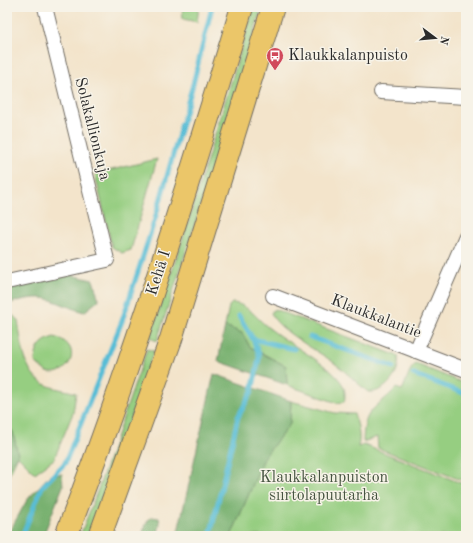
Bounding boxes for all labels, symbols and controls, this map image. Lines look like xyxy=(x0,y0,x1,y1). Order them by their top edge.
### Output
north arrow xyxy=(415,18,455,58)
text: N xyxy=(437,35,450,46)
bus stop icon: Klaukkalanpuisto xyxy=(265,46,285,71)
place label: Klaukkalanpuisto xyxy=(288,48,408,64)
street label: Solakallionkuja xyxy=(71,76,113,182)
street label: Kehä I xyxy=(144,248,174,298)
street label: Klaukkalantie xyxy=(329,292,423,342)
park label: Klaukkalanpuiston siirtolapuutarha xyxy=(260,470,389,504)

